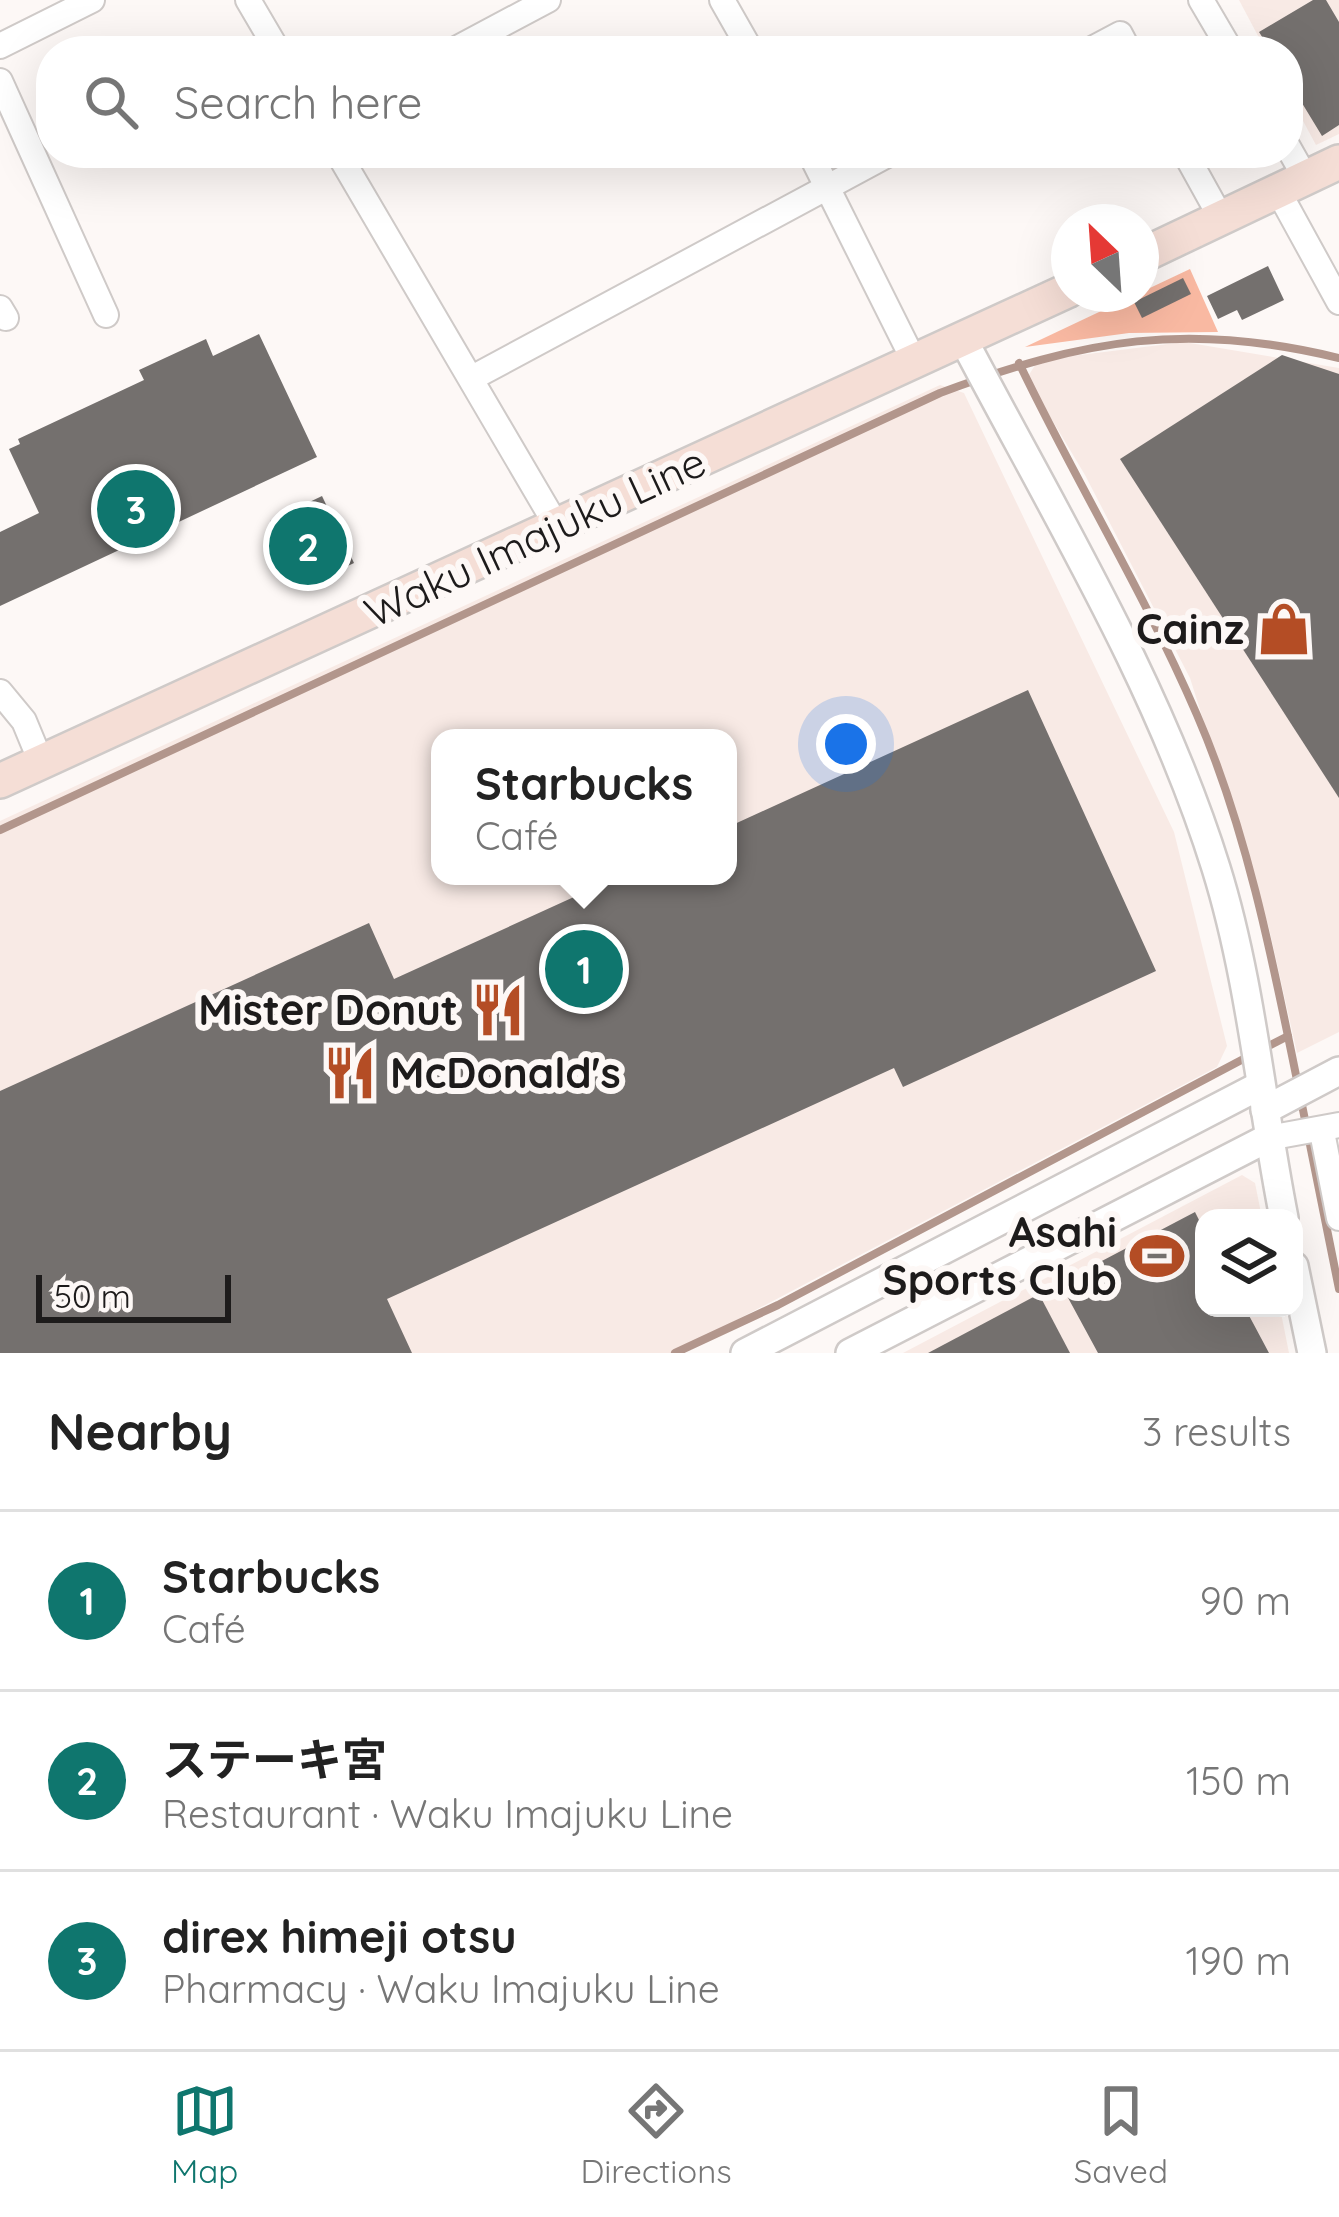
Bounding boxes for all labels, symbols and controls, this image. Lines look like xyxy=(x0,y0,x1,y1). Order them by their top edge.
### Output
search box xyxy=(36,36,1303,168)
icon: search xyxy=(78,69,144,135)
text: Search here xyxy=(174,74,422,130)
north arrow xyxy=(1051,204,1159,312)
street label: Waku Imajuku Line xyxy=(356,434,714,639)
pin: 3 xyxy=(97,464,175,554)
pin: 2 xyxy=(269,501,347,591)
shop icon: Cainz xyxy=(1255,600,1313,658)
place label: Cainz xyxy=(1136,602,1244,655)
your location xyxy=(816,714,876,774)
popup xyxy=(431,729,737,885)
text: Starbucks xyxy=(475,755,693,811)
text: Café xyxy=(475,811,559,860)
pin: 1 xyxy=(545,924,623,1014)
restaurant icon: Mister Donut xyxy=(469,981,527,1039)
place label: Mister Donut xyxy=(198,983,458,1036)
restaurant icon: McDonald's xyxy=(321,1044,379,1102)
place label: McDonald's xyxy=(390,1046,621,1099)
place label: Asahi Sports Club xyxy=(883,1205,1117,1306)
map controls xyxy=(1195,1209,1303,1317)
button: layers xyxy=(1195,1209,1303,1317)
sports icon: Asahi Sports Club xyxy=(1128,1227,1186,1285)
scale bar xyxy=(36,1269,231,1322)
text: 50 m xyxy=(54,1275,131,1316)
text: Nearby xyxy=(48,1399,232,1463)
text: 3 results xyxy=(1142,1407,1291,1456)
text: Starbucks xyxy=(162,1548,380,1604)
text: 1 xyxy=(79,1576,95,1625)
text: 90 m xyxy=(1200,1576,1291,1625)
text: Café xyxy=(162,1604,246,1653)
text: ステーキ宮 xyxy=(162,1731,387,1787)
text: 2 xyxy=(76,1756,98,1805)
text: 150 m xyxy=(1186,1756,1291,1805)
text: Restaurant · Waku Imajuku Line xyxy=(162,1789,733,1838)
text: direx himeji otsu xyxy=(162,1908,517,1964)
text: 3 xyxy=(77,1936,97,1985)
text: 190 m xyxy=(1185,1936,1291,1985)
text: Pharmacy · Waku Imajuku Line xyxy=(162,1964,720,2013)
tab: Map xyxy=(171,2078,238,2191)
tab: Directions xyxy=(580,2078,732,2191)
tab: Saved xyxy=(1074,2078,1168,2191)

